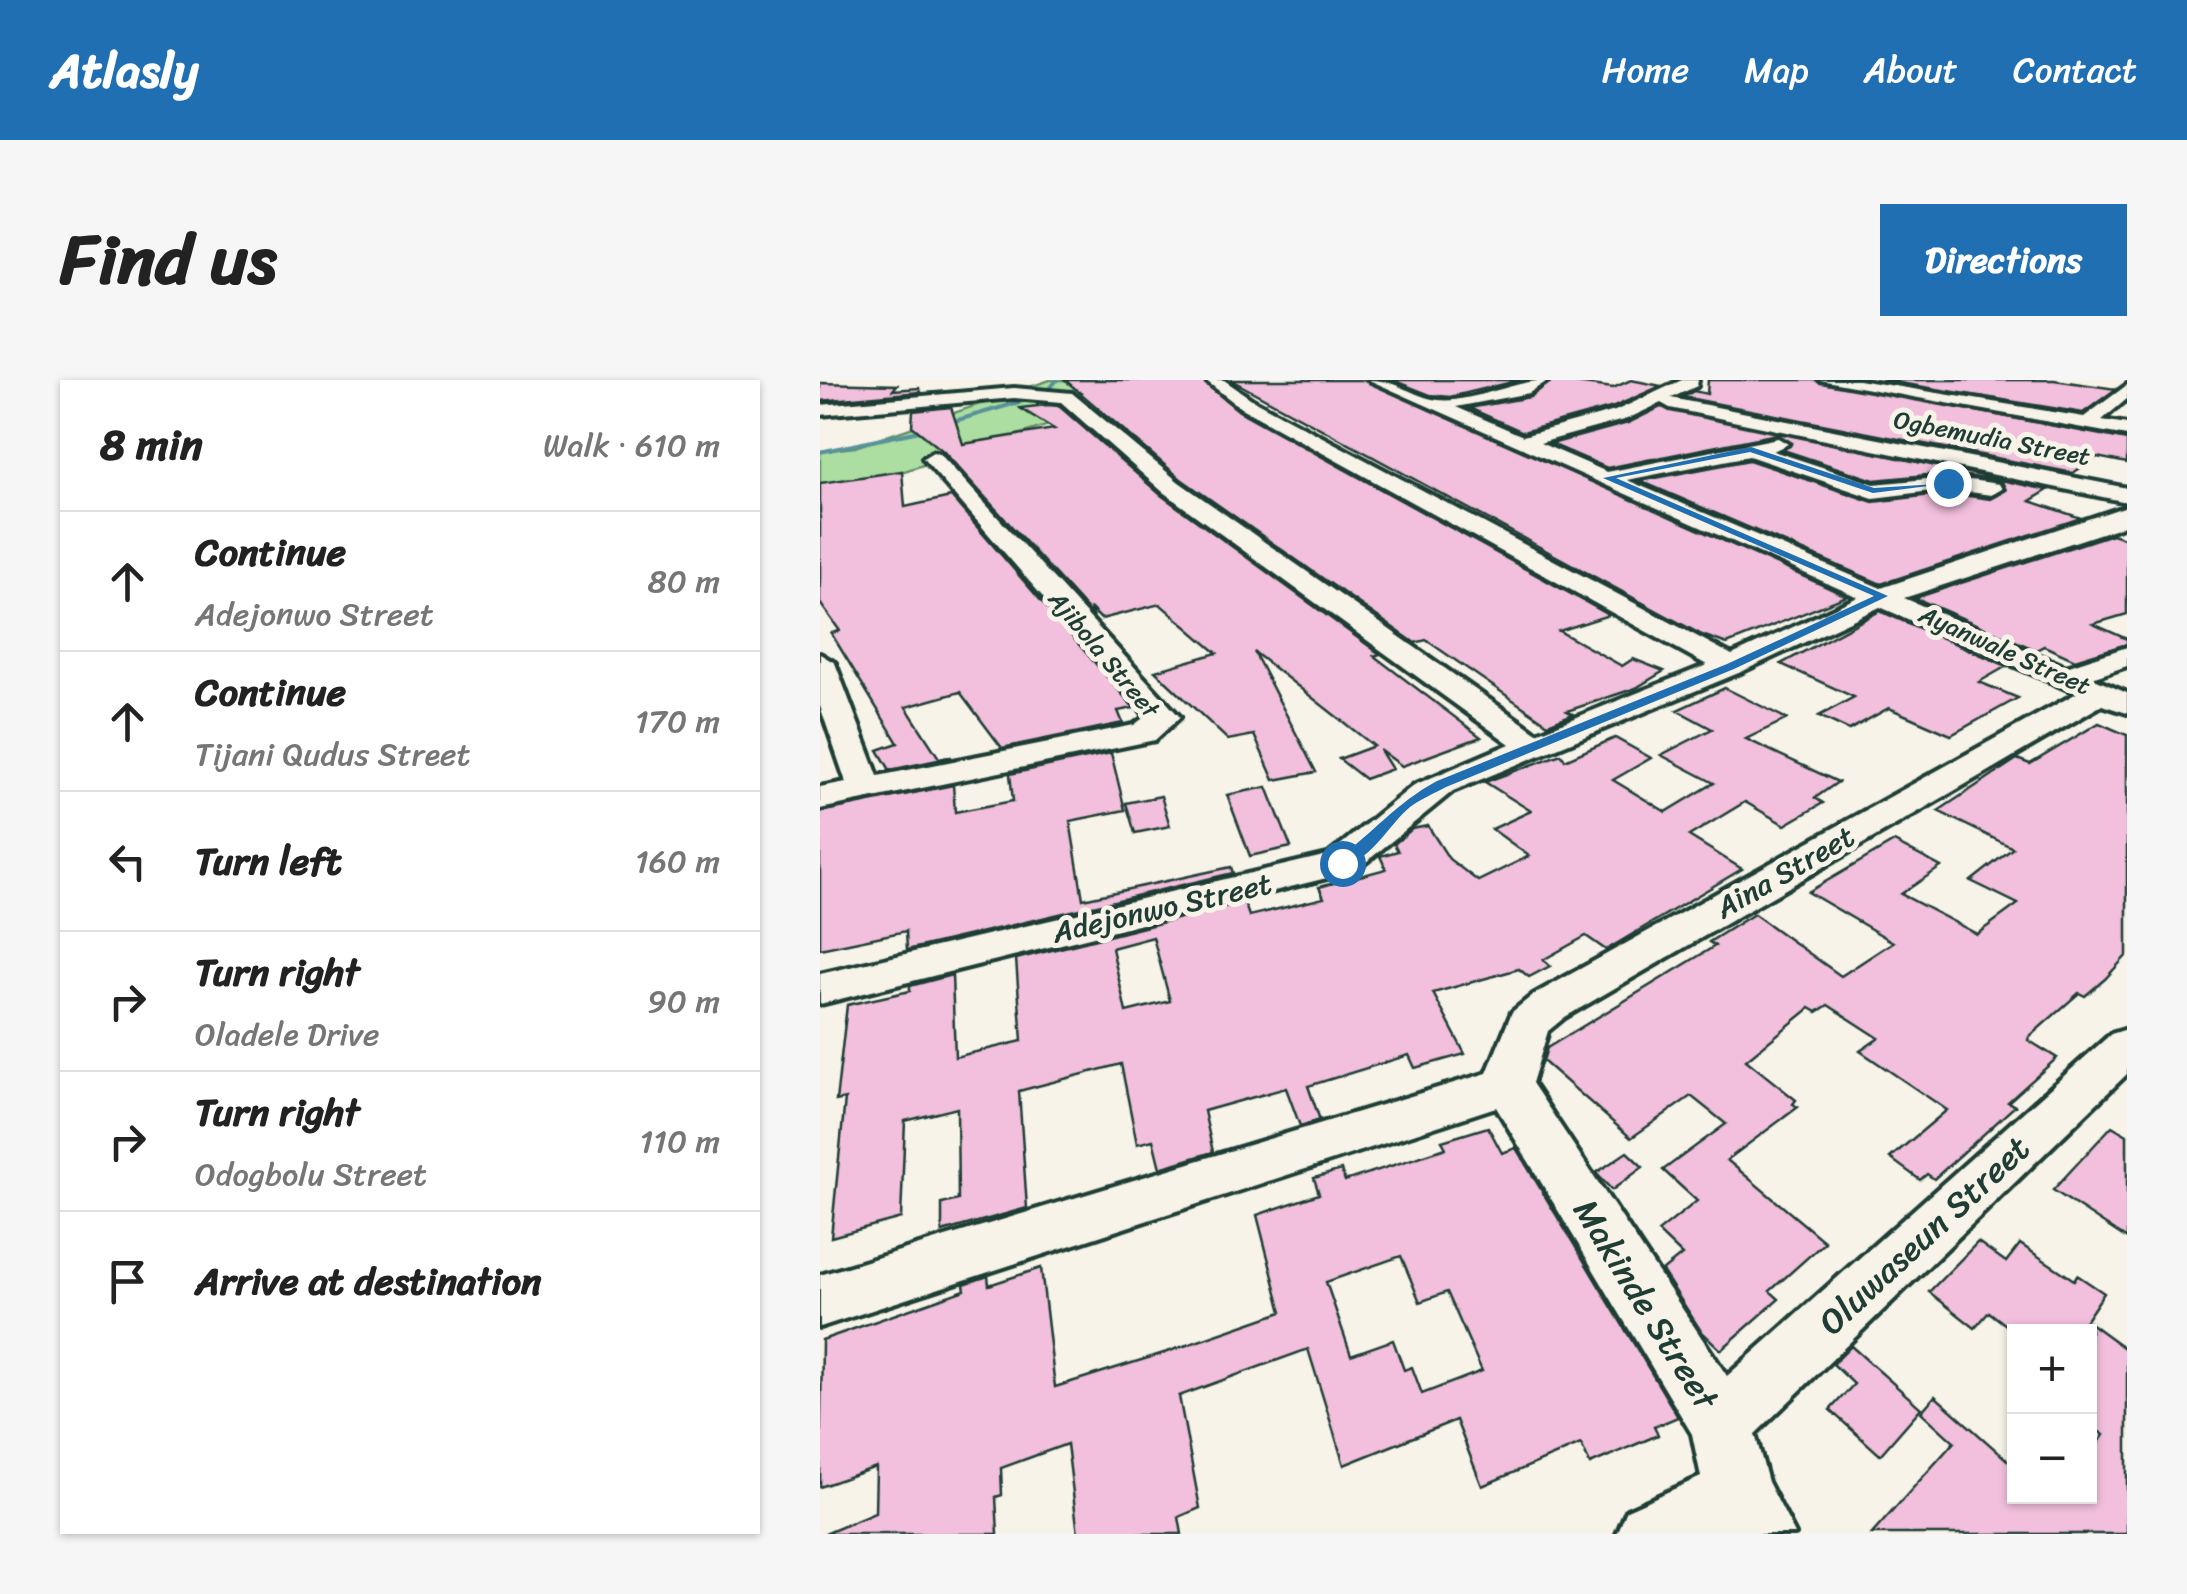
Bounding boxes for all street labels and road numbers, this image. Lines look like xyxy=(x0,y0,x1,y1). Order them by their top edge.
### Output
street label: Ogbemudia Street xyxy=(1890,397,2094,479)
street label: Ajibola Street xyxy=(1036,579,1172,729)
street label: Ayanwale Street xyxy=(1911,592,2098,708)
street label: Aina Street xyxy=(1704,810,1865,934)
street label: Adejonwo Street xyxy=(1046,857,1277,960)
street label: Oluwaseun Street xyxy=(1803,1119,2045,1351)
street label: Makinde Street xyxy=(1556,1186,1737,1424)

